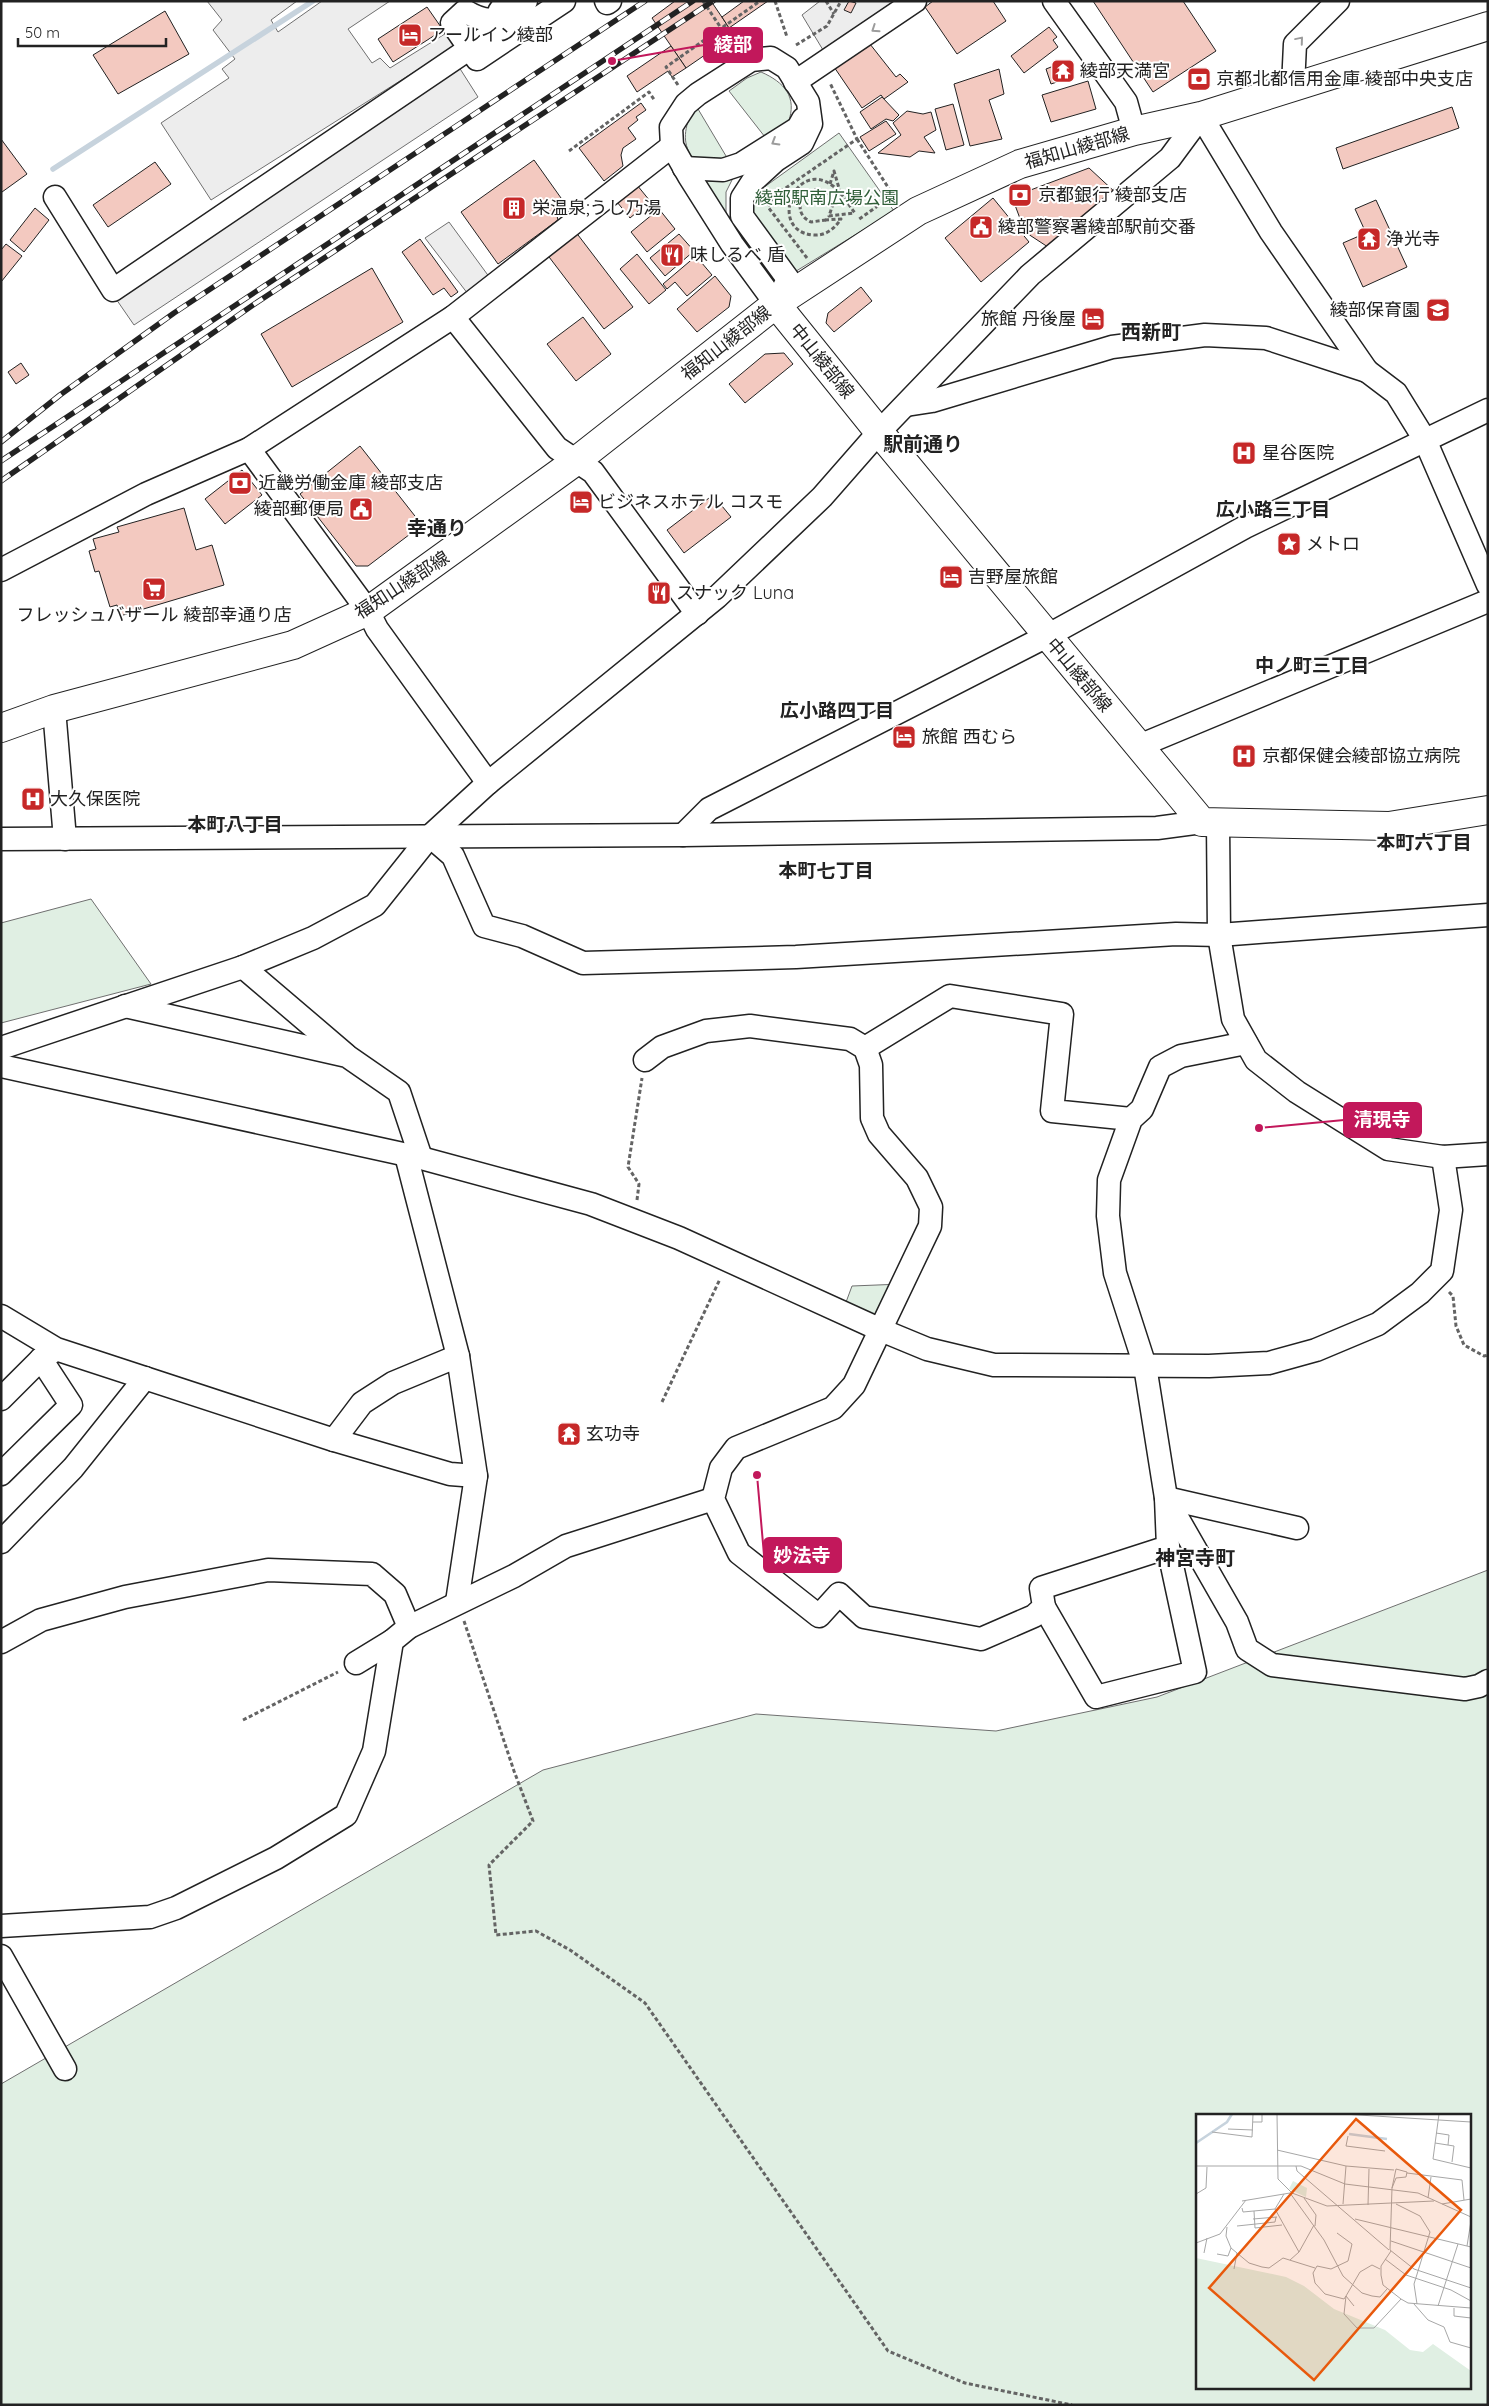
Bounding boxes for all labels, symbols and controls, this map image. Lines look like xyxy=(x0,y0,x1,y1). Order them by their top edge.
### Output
scale bar xyxy=(18,15,165,47)
hotel icon: アールイン綾部 xyxy=(397,22,423,48)
one-way arrow xyxy=(871,22,880,32)
text: 50 m xyxy=(25,23,60,42)
place label: アールイン綾部 xyxy=(428,23,553,46)
callout: 綾部 xyxy=(704,28,762,62)
text: 綾部 xyxy=(714,32,752,56)
one-way arrow xyxy=(1294,36,1303,45)
temple icon: 綾部天満宮 xyxy=(1050,58,1076,84)
place label: 綾部天満宮 xyxy=(1080,59,1170,82)
bank icon: 京都北都信用金庫 綾部中央支店 xyxy=(1186,66,1212,92)
place label: 京都北都信用金庫 綾部中央支店 xyxy=(1216,67,1473,90)
street label: 福知山綾部線 xyxy=(1022,122,1132,173)
one-way arrow xyxy=(772,136,781,146)
bank icon: 京都銀行 綾部支店 xyxy=(1007,182,1033,208)
place label: 京都銀行 綾部支店 xyxy=(1038,183,1187,206)
park label: 綾部駅南広場公園 xyxy=(755,186,899,209)
building icon: 栄温泉;うし乃湯 xyxy=(501,195,527,221)
place label: 栄温泉;うし乃湯 xyxy=(532,196,662,219)
public building icon: 綾部警察署綾部駅前交番 xyxy=(968,214,994,240)
place label: 綾部警察署綾部駅前交番 xyxy=(998,215,1196,238)
temple icon: 浄光寺 xyxy=(1356,226,1382,252)
place label: 浄光寺 xyxy=(1386,227,1440,250)
restaurant icon: 味しるべ 盾 xyxy=(659,242,685,268)
place label: 味しるべ 盾 xyxy=(690,243,785,266)
school or university icon: 綾部保育園 xyxy=(1425,297,1451,323)
place label: 綾部保育園 xyxy=(1330,298,1420,321)
street label: 福知山綾部線 xyxy=(676,300,775,385)
hotel icon: 旅館 丹後屋 xyxy=(1080,306,1106,332)
place label: 旅館 丹後屋 xyxy=(981,307,1076,330)
street label: 中山綾部線 xyxy=(785,318,860,403)
district label: 西新町 xyxy=(1121,319,1181,344)
district label: 駅前通り xyxy=(883,431,963,456)
hospital icon: 星谷医院 xyxy=(1231,440,1257,466)
place label: 星谷医院 xyxy=(1262,441,1334,464)
bank icon: 近畿労働金庫 綾部支店 xyxy=(227,470,253,496)
place label: 近畿労働金庫 綾部支店 xyxy=(258,471,443,494)
hotel icon: ビジネスホテル コスモ xyxy=(568,489,594,515)
place label: ビジネスホテル コスモ xyxy=(598,490,783,513)
public building icon: 綾部郵便局 xyxy=(348,496,374,522)
place label: 綾部郵便局 xyxy=(254,497,344,520)
district label: 広小路三丁目 xyxy=(1216,497,1330,521)
district label: 幸通り xyxy=(407,515,467,540)
place icon: メトロ xyxy=(1276,531,1302,557)
place label: メトロ xyxy=(1306,532,1360,555)
street label: 福知山綾部線 xyxy=(350,546,453,624)
hotel icon: 吉野屋旅館 xyxy=(938,564,964,590)
place label: 吉野屋旅館 xyxy=(968,565,1058,588)
supermarket icon: フレッシュバザール 綾部幸通り店 xyxy=(141,576,167,602)
restaurant icon: スナック Luna xyxy=(646,580,672,606)
place label: スナック Luna xyxy=(676,581,794,604)
place label: フレッシュバザール 綾部幸通り店 xyxy=(17,603,291,626)
street label: 中山綾部線 xyxy=(1042,633,1117,717)
district label: 中ノ町三丁目 xyxy=(1255,653,1369,677)
district label: 広小路四丁目 xyxy=(780,698,894,722)
hotel icon: 旅館 西むら xyxy=(891,724,917,750)
place label: 旅館 西むら xyxy=(922,725,1017,748)
hospital icon: 京都保健会綾部協立病院 xyxy=(1231,743,1257,769)
place label: 京都保健会綾部協立病院 xyxy=(1262,744,1460,767)
hospital icon: 大久保医院 xyxy=(20,786,46,812)
place label: 大久保医院 xyxy=(50,787,140,810)
district label: 本町八丁目 xyxy=(187,812,283,836)
district label: 本町六丁目 xyxy=(1376,830,1472,854)
district label: 本町七丁目 xyxy=(778,858,874,882)
callout: 清現寺 xyxy=(1344,1103,1421,1137)
text: 清現寺 xyxy=(1353,1107,1411,1131)
temple icon: 玄功寺 xyxy=(556,1421,582,1447)
place label: 玄功寺 xyxy=(586,1422,640,1445)
callout: 妙法寺 xyxy=(764,1538,841,1572)
text: 妙法寺 xyxy=(773,1543,831,1567)
district label: 神宮寺町 xyxy=(1155,1545,1235,1570)
inset map xyxy=(1196,2114,1472,2388)

